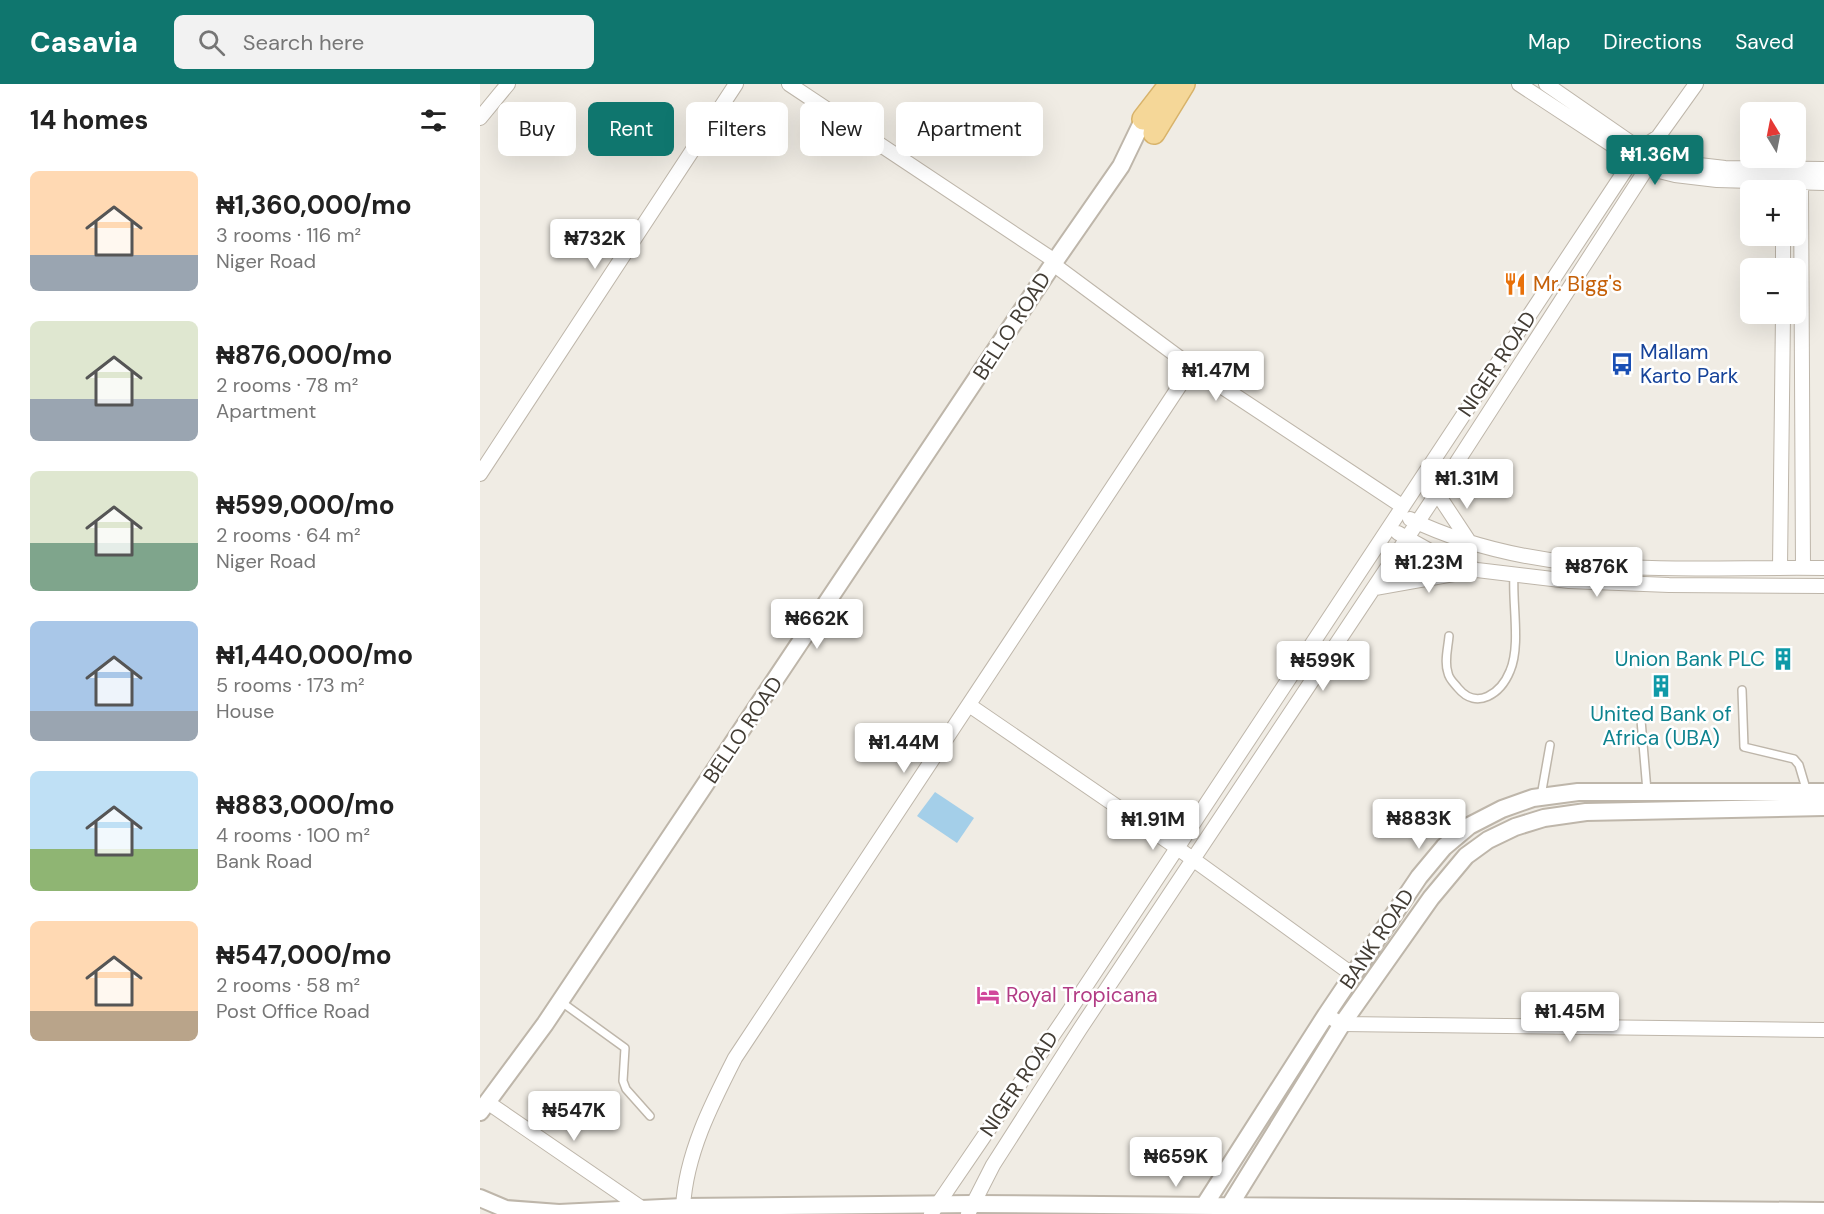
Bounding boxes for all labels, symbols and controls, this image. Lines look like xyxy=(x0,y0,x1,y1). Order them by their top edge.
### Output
search box xyxy=(174,15,594,69)
text: Casavia xyxy=(30,24,138,61)
icon: search xyxy=(195,26,228,59)
text: Search here xyxy=(243,28,364,57)
text: Map xyxy=(1528,28,1570,56)
text: Directions xyxy=(1603,28,1702,56)
text: Saved xyxy=(1735,28,1794,56)
chip: Buy xyxy=(498,102,576,156)
chip: Rent xyxy=(588,102,674,156)
chip: Filters xyxy=(686,102,788,156)
chip: New xyxy=(800,102,884,156)
chip: Apartment xyxy=(896,102,1043,156)
north arrow xyxy=(1740,102,1806,168)
map controls xyxy=(1740,102,1806,324)
text: 14 homes xyxy=(30,103,148,137)
icon: filters xyxy=(417,104,450,137)
pin: ₦1.36M xyxy=(1606,135,1704,186)
text: ₦1.36M xyxy=(1620,141,1690,167)
button: + xyxy=(1740,180,1806,246)
text: ₦1,360,000/mo xyxy=(216,188,412,222)
icon: home xyxy=(78,195,150,267)
pin: ₦732K xyxy=(553,219,637,270)
text: 3 rooms · 116 m² xyxy=(216,222,361,248)
text: ₦732K xyxy=(564,225,626,251)
text: Niger Road xyxy=(216,248,316,274)
button: − xyxy=(1740,258,1806,324)
street label: BELLO ROAD xyxy=(967,267,1057,385)
place label: Mr. Bigg's xyxy=(1533,270,1622,298)
restaurant icon: Mr. Bigg's xyxy=(1502,271,1528,297)
street label: NIGER ROAD xyxy=(1451,306,1543,422)
text: ₦876,000/mo xyxy=(216,338,392,372)
place label: Mallam Karto Park xyxy=(1640,338,1739,390)
icon: home xyxy=(78,345,150,417)
pin: ₦1.47M xyxy=(1167,351,1265,402)
bus stop icon: Mallam Karto Park xyxy=(1609,351,1635,377)
text: ₦1.47M xyxy=(1182,357,1250,383)
text: 2 rooms · 78 m² xyxy=(216,372,358,398)
text: Apartment xyxy=(216,398,316,424)
pin: ₦1.31M xyxy=(1418,459,1516,510)
text: ₦1.31M xyxy=(1435,465,1499,491)
text: ₦599,000/mo xyxy=(216,488,395,522)
icon: home xyxy=(78,495,150,567)
text: 2 rooms · 64 m² xyxy=(216,522,360,548)
pin: ₦1.23M xyxy=(1380,543,1478,594)
pin: ₦876K xyxy=(1555,547,1639,598)
text: Niger Road xyxy=(216,548,316,574)
text: ₦1.23M xyxy=(1395,549,1463,575)
text: ₦876K xyxy=(1565,553,1629,579)
pin: ₦662K xyxy=(775,599,859,650)
text: ₦662K xyxy=(785,605,849,631)
text: ₦1,440,000/mo xyxy=(216,638,413,672)
pin: ₦599K xyxy=(1281,641,1365,692)
icon: home xyxy=(78,645,150,717)
place label: Union Bank PLC xyxy=(1615,645,1765,673)
building icon: Union Bank PLC xyxy=(1770,646,1796,672)
text: ₦599K xyxy=(1291,647,1355,673)
street label: BELLO ROAD xyxy=(697,671,789,789)
text: 5 rooms · 173 m² xyxy=(216,672,365,698)
building icon: United Bank of Africa (UBA) xyxy=(1648,673,1674,699)
text: House xyxy=(216,698,274,724)
place label: United Bank of Africa (UBA) xyxy=(1590,700,1732,752)
pin: ₦1.44M xyxy=(855,723,953,774)
text: ₦1.44M xyxy=(869,729,939,755)
text: ₦883,000/mo xyxy=(216,788,395,822)
icon: home xyxy=(78,795,150,867)
pin: ₦883K xyxy=(1377,799,1461,850)
pin: ₦1.91M xyxy=(1104,800,1202,851)
text: ₦883K xyxy=(1387,805,1451,831)
text: ₦1.91M xyxy=(1121,806,1185,832)
text: 4 rooms · 100 m² xyxy=(216,822,370,848)
text: Bank Road xyxy=(216,848,312,874)
street label: BANK ROAD xyxy=(1333,884,1421,994)
text: ₦547,000/mo xyxy=(216,938,392,972)
icon: home xyxy=(78,945,150,1017)
text: 2 rooms · 58 m² xyxy=(216,972,360,998)
place label: Royal Tropicana xyxy=(1006,981,1158,1009)
hotel icon: Royal Tropicana xyxy=(975,982,1001,1008)
pin: ₦1.45M xyxy=(1521,992,1619,1043)
text: Post Office Road xyxy=(216,998,370,1024)
text: ₦1.45M xyxy=(1535,998,1605,1024)
street label: NIGER ROAD xyxy=(973,1026,1065,1142)
pin: ₦547K xyxy=(532,1091,616,1142)
text: ₦547K xyxy=(542,1097,606,1123)
pin: ₦659K xyxy=(1134,1137,1218,1188)
text: ₦659K xyxy=(1144,1143,1208,1169)

